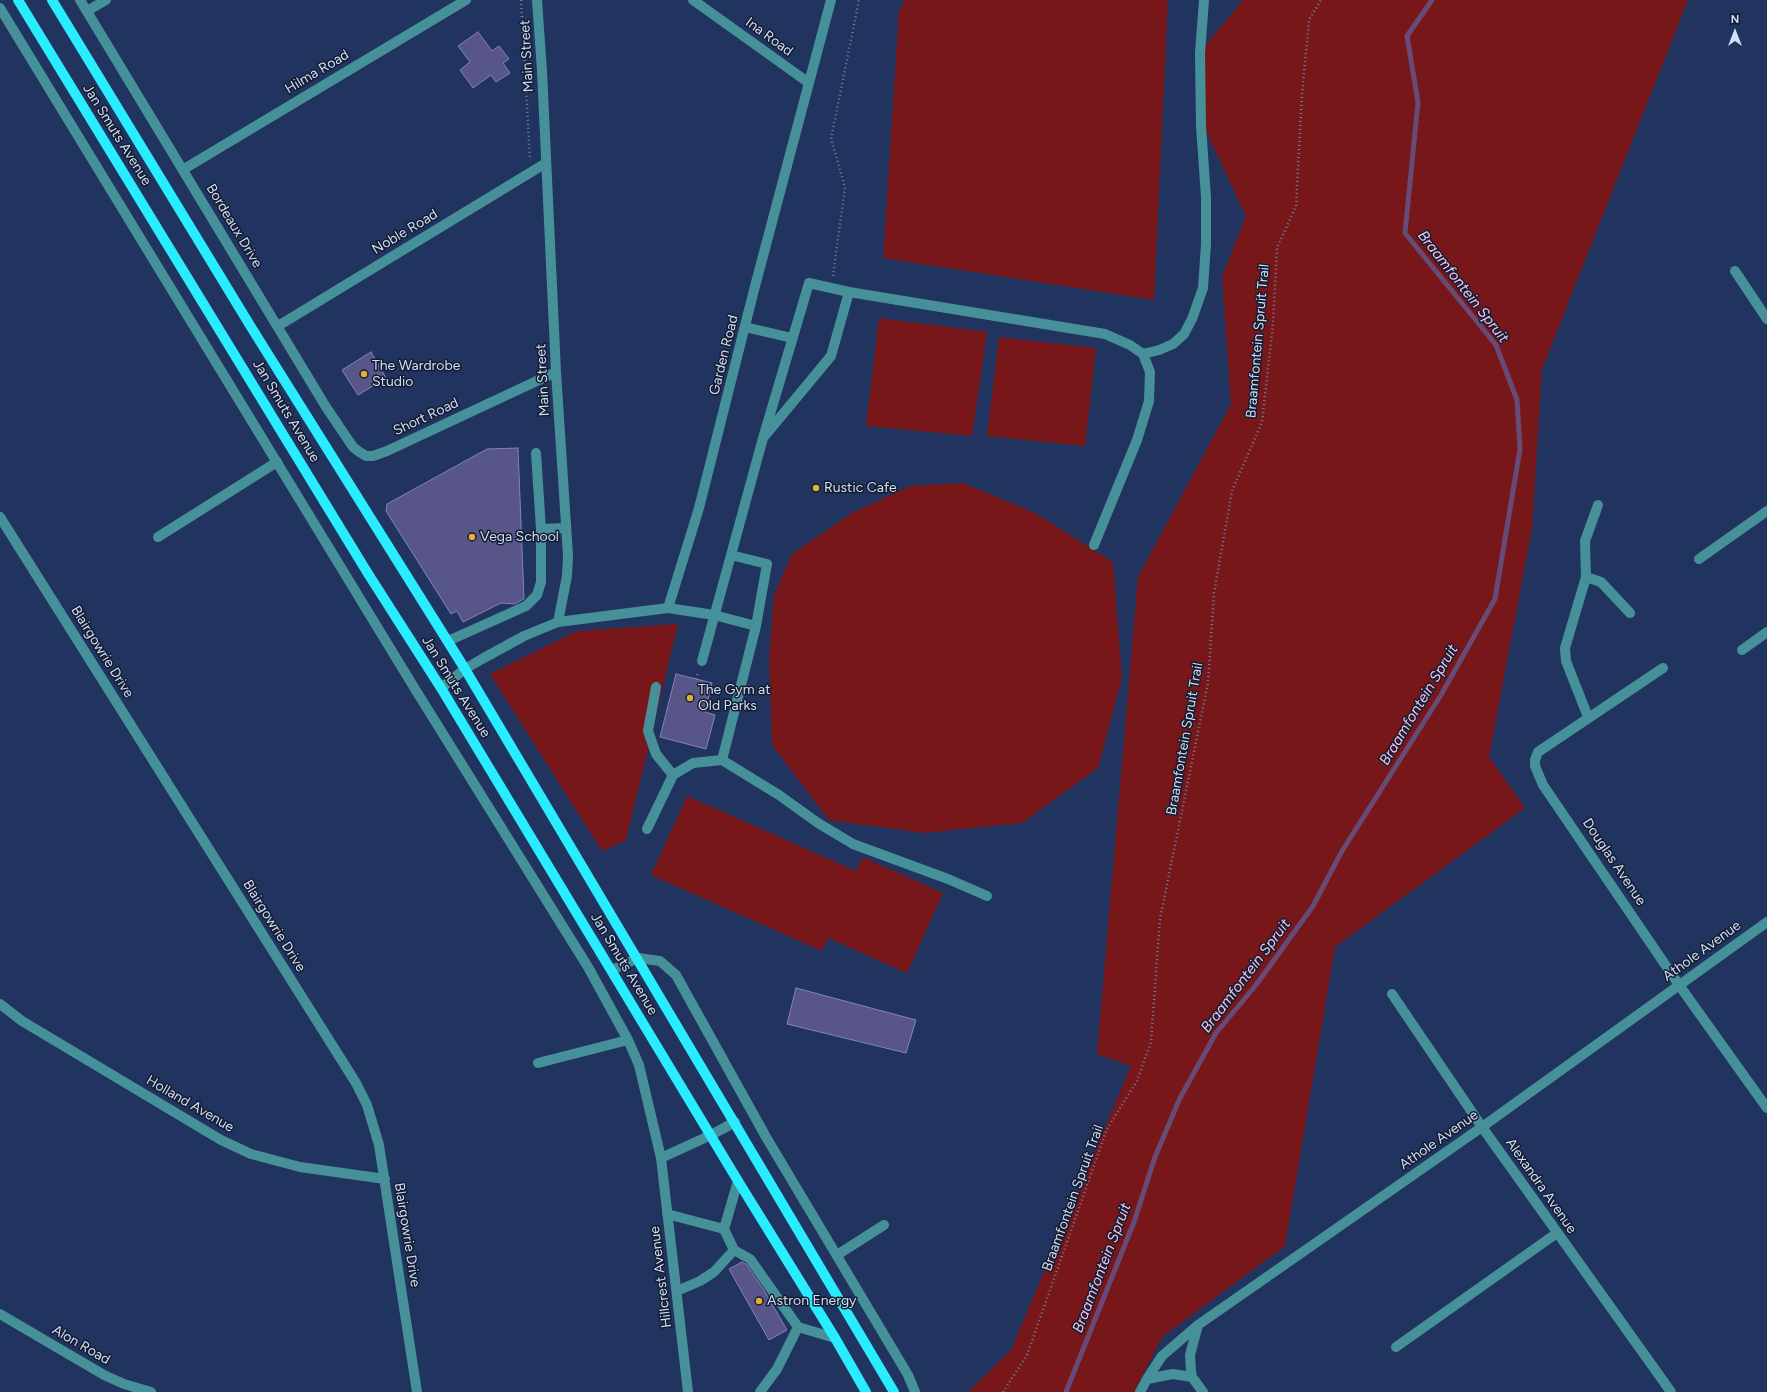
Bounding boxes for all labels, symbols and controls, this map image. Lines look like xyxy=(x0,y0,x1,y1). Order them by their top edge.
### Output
north arrow xyxy=(1715,12,1755,52)
text: N xyxy=(1731,13,1739,26)
street label: Ina Road xyxy=(742,14,796,60)
street label: Main Street xyxy=(517,19,537,93)
street label: Hilma Road xyxy=(282,46,352,98)
street label: Jan Smuts Avenue xyxy=(79,81,155,189)
street label: Bordeaux Drive xyxy=(202,181,266,271)
street label: Noble Road xyxy=(369,206,441,258)
water label: Braamfontein Spruit xyxy=(1414,227,1512,347)
street label: Braamfontein Spruit Trail xyxy=(1243,263,1273,419)
street label: Garden Road xyxy=(706,313,742,397)
street label: Main Street xyxy=(533,343,553,417)
street label: Jan Smuts Avenue xyxy=(249,357,323,465)
place label: The Wardrobe Studio xyxy=(372,358,460,390)
marker: The Wardrobe Studio xyxy=(359,369,369,379)
street label: Short Road xyxy=(391,395,461,439)
place label: Rustic Cafe xyxy=(824,480,897,496)
marker: Rustic Cafe xyxy=(811,483,821,493)
place label: Vega School xyxy=(480,529,559,545)
marker: Vega School xyxy=(467,532,477,542)
street label: Blairgowrie Drive xyxy=(67,603,137,701)
street label: Jan Smuts Avenue xyxy=(418,633,494,741)
water label: Braamfontein Spruit xyxy=(1376,641,1462,769)
street label: Braamfontein Spruit Trail xyxy=(1163,661,1207,817)
place label: The Gym at Old Parks xyxy=(698,682,770,714)
marker: The Gym at Old Parks xyxy=(685,693,695,703)
street label: Douglas Avenue xyxy=(1579,815,1649,909)
street label: Blairgowrie Drive xyxy=(239,877,309,975)
street label: Jan Smuts Avenue xyxy=(587,910,661,1018)
water label: Braamfontein Spruit xyxy=(1197,916,1295,1036)
street label: Athole Avenue xyxy=(1660,917,1744,985)
street label: Holland Avenue xyxy=(143,1072,237,1136)
street label: Athole Avenue xyxy=(1396,1107,1482,1173)
street label: Braamfontein Spruit Trail xyxy=(1039,1122,1107,1274)
street label: Alexandra Avenue xyxy=(1502,1135,1580,1237)
street label: Blairgowrie Drive xyxy=(390,1182,424,1288)
water label: Braamfontein Spruit xyxy=(1069,1201,1135,1335)
street label: Hillcrest Avenue xyxy=(646,1225,676,1329)
place label: Astron Energy xyxy=(767,1293,856,1309)
marker: Astron Energy xyxy=(754,1296,764,1306)
street label: Alon Road xyxy=(49,1322,113,1368)

